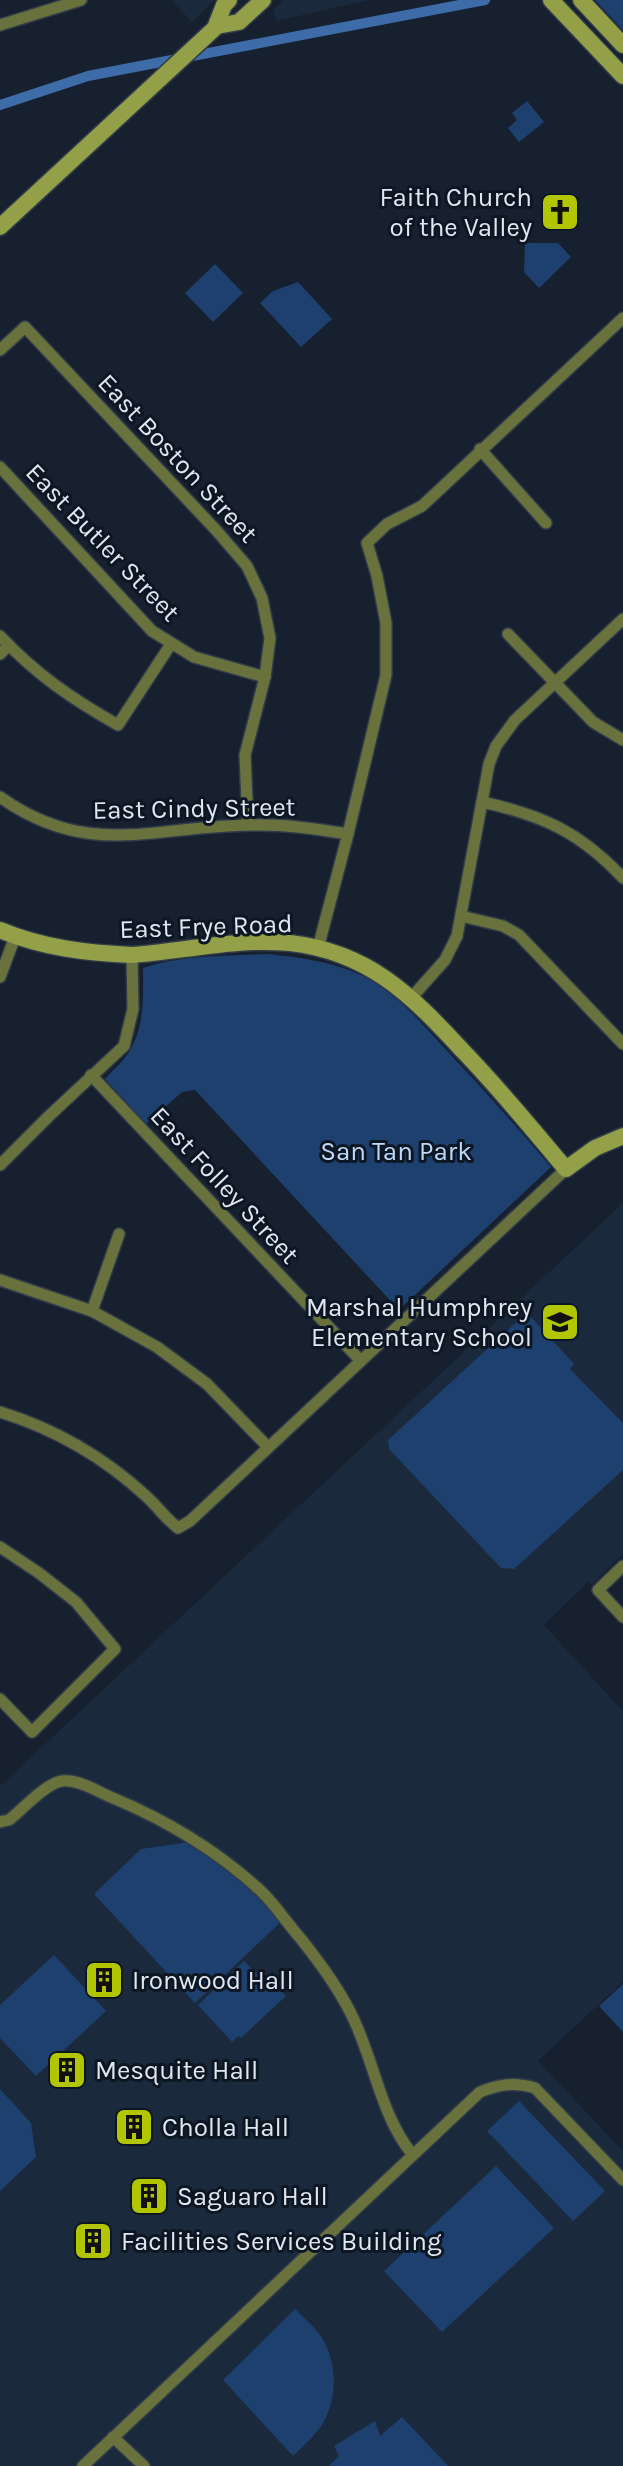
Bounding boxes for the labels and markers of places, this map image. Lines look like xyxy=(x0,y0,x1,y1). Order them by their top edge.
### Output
place label: Faith Church of the Valley xyxy=(379,182,532,243)
church icon: Faith Church of the Valley xyxy=(539,191,581,233)
place label: Marshal Humphrey Elementary School xyxy=(306,1292,532,1353)
school or university icon: Marshal Humphrey Elementary School xyxy=(539,1301,581,1343)
building icon: Ironwood Hall xyxy=(83,1959,125,2001)
place label: Ironwood Hall xyxy=(132,1965,294,1996)
building icon: Mesquite Hall xyxy=(46,2049,88,2091)
place label: Mesquite Hall xyxy=(95,2055,258,2086)
building icon: Cholla Hall xyxy=(113,2106,155,2148)
place label: Cholla Hall xyxy=(162,2112,289,2143)
building icon: Saguaro Hall xyxy=(128,2175,170,2217)
place label: Saguaro Hall xyxy=(177,2181,328,2212)
building icon: Facilities Services Building xyxy=(72,2220,114,2262)
place label: Facilities Services Building xyxy=(121,2226,442,2257)

